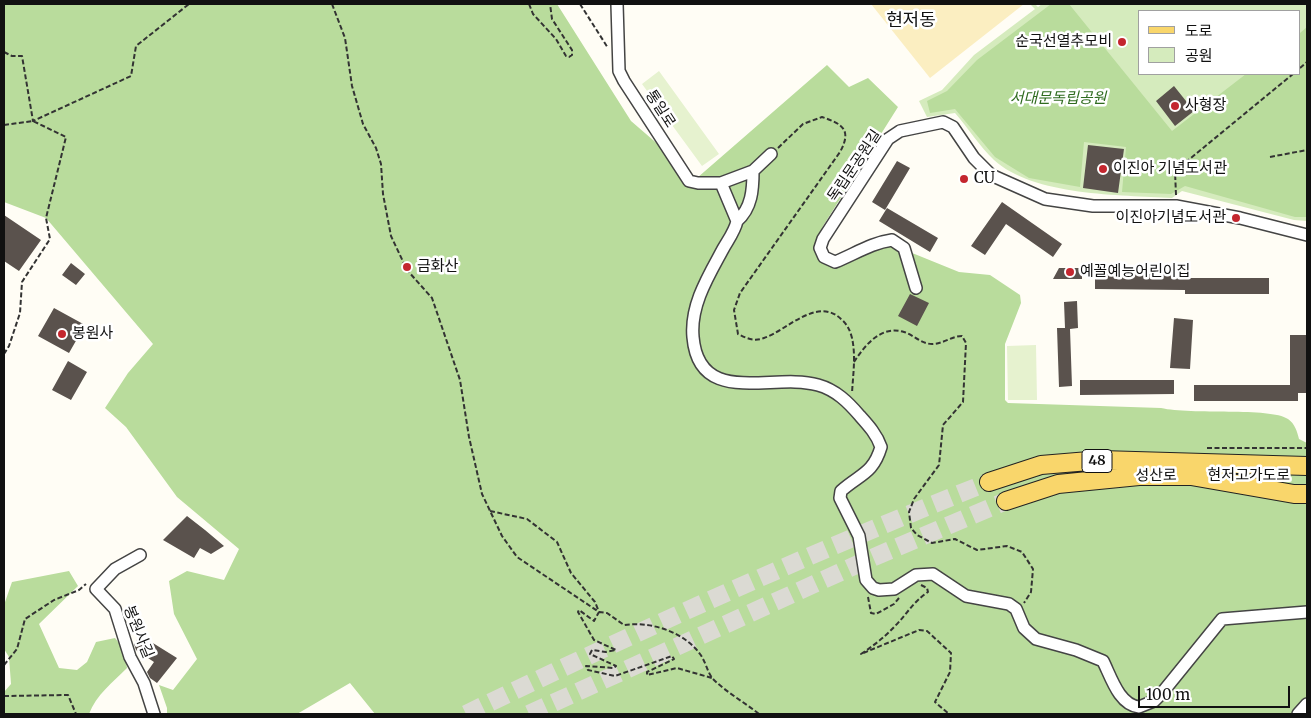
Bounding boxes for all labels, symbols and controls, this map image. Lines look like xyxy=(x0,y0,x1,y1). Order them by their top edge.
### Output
district label: 현저동 xyxy=(886,10,936,32)
legend xyxy=(1138,10,1301,75)
text: 도로 xyxy=(1185,21,1213,40)
place label: 순국선열추모비 xyxy=(1015,33,1112,51)
marker: 순국선열추모비 xyxy=(1116,36,1128,48)
text: 공원 xyxy=(1185,46,1213,65)
street label: 통일로 xyxy=(641,87,679,131)
park label: 서대문독립공원 xyxy=(1010,90,1106,108)
place label: 사형장 xyxy=(1185,97,1226,115)
marker: 사형장 xyxy=(1169,100,1181,112)
street label: 독립문공원길 xyxy=(824,127,886,205)
place label: 이진아 기념도서관 xyxy=(1113,160,1227,178)
marker: 이진아 기념도서관 xyxy=(1097,163,1109,175)
place label: CU xyxy=(974,170,995,188)
marker: CU xyxy=(958,173,970,185)
place label: 이진아기념도서관 xyxy=(1116,209,1226,227)
marker: 이진아기념도서관 xyxy=(1230,212,1242,224)
place label: 금화산 xyxy=(417,258,458,276)
marker: 금화산 xyxy=(401,261,413,273)
place label: 예꼴예능어린이집 xyxy=(1080,263,1190,281)
marker: 예꼴예능어린이집 xyxy=(1064,266,1076,278)
place label: 봉원사 xyxy=(72,325,113,343)
marker: 봉원사 xyxy=(56,328,68,340)
road number: 48 xyxy=(1082,450,1112,472)
street label: 성산로 xyxy=(1135,467,1177,485)
street label: 현저고가도로 xyxy=(1208,467,1290,485)
street label: 봉원사길 xyxy=(119,603,157,661)
scale bar xyxy=(1141,676,1294,708)
text: 100 m xyxy=(1146,685,1190,704)

